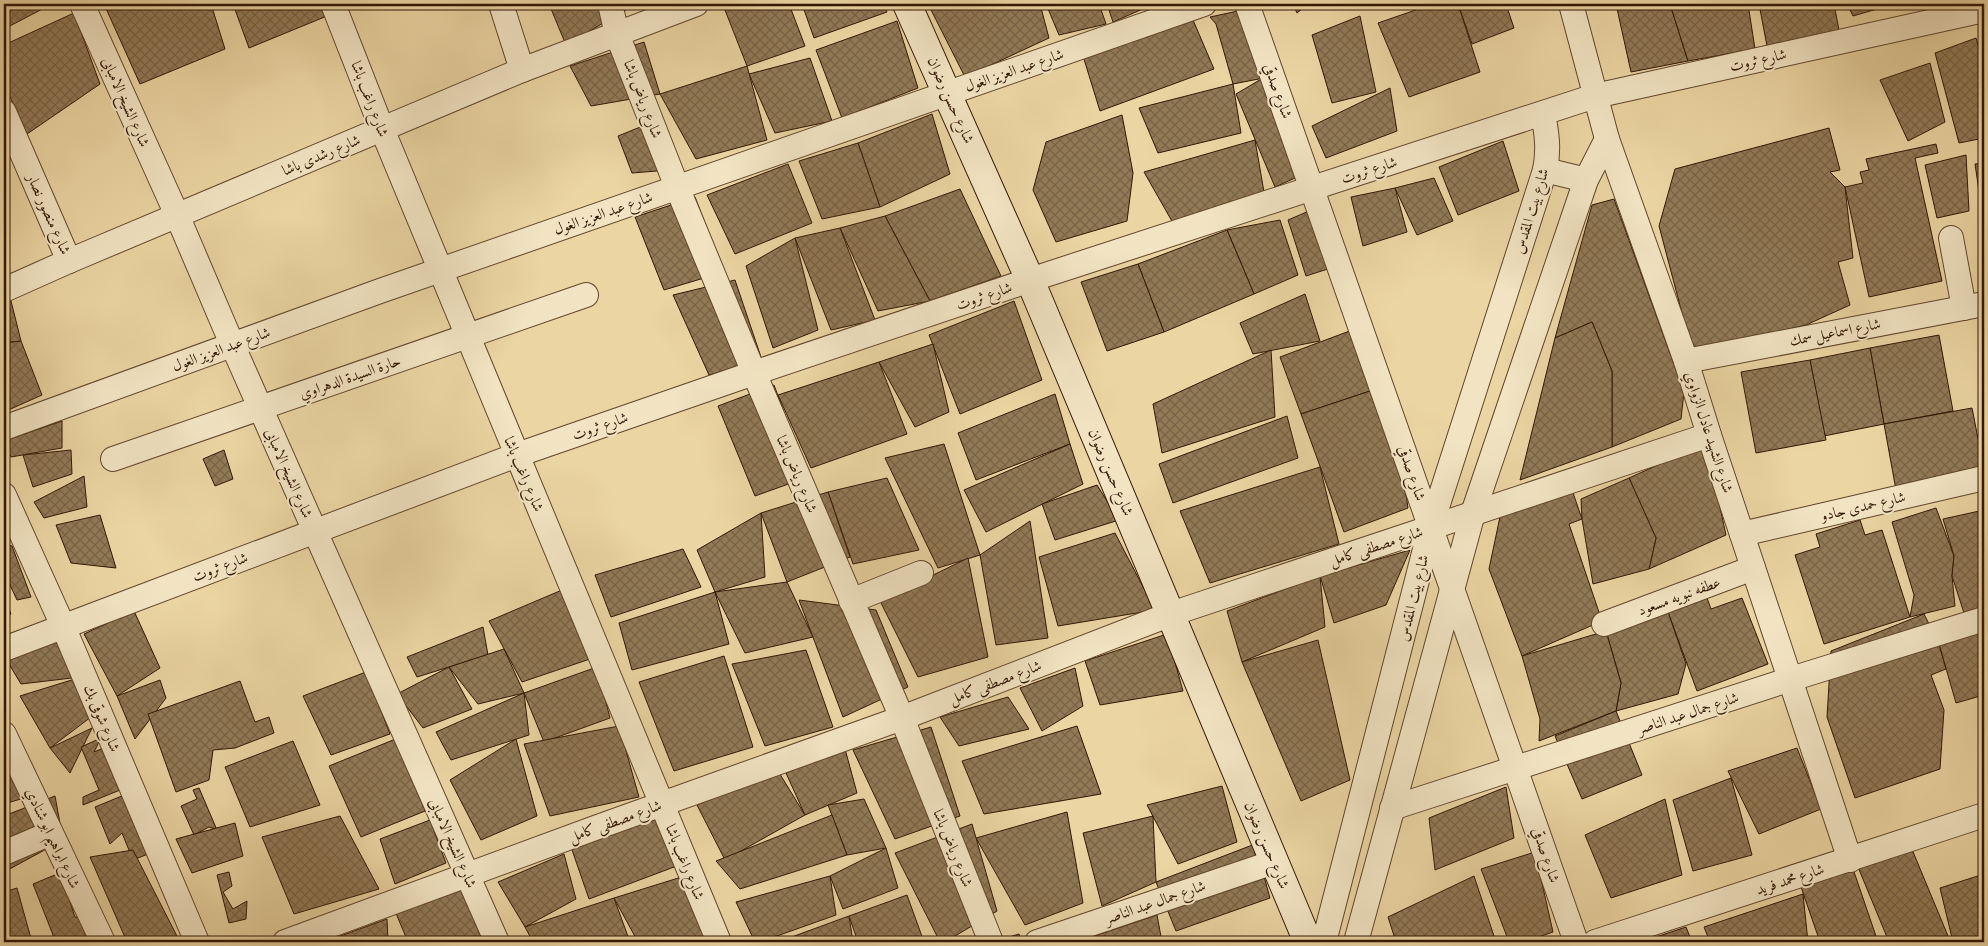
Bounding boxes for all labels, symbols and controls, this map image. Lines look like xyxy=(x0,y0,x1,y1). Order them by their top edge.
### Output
street label: شارع عبد العزيز الغول xyxy=(962,44,1067,99)
street label: شارع ثروت xyxy=(1728,44,1789,79)
street label: شارع حسن رضوان xyxy=(920,53,979,148)
street label: شارع الشيخ الامبابى xyxy=(94,54,155,152)
street label: شارع رياض باشا xyxy=(616,57,667,142)
street label: شارع راغب باشا xyxy=(344,58,394,141)
street label: شارع صدقي xyxy=(1256,61,1297,122)
street label: شارع رشدى باشا xyxy=(279,130,364,183)
street label: شارع ثروت xyxy=(1338,152,1401,191)
street label: شارع بيت المقدس xyxy=(1508,166,1556,257)
street label: شارع منصور نصار xyxy=(19,169,76,259)
street label: شارع عبد العزيز الغول xyxy=(551,187,656,242)
street label: شارع ثروت xyxy=(953,277,1016,318)
street label: شارع اسماعيل سمك xyxy=(1788,313,1883,354)
street label: شارع عبد العزيز الغول xyxy=(169,322,274,379)
street label: حارة السيدة الدهراوي xyxy=(297,350,404,406)
street label: شارع الشهيد عادل الزواوي xyxy=(1677,369,1738,496)
street label: شارع ثروت xyxy=(569,407,632,448)
street label: شارع الشيخ الامبابى xyxy=(257,425,318,523)
street label: شارع حسن رضوان xyxy=(1081,425,1138,520)
street label: شارع رياض باشا xyxy=(769,432,822,517)
street label: شارع راغب باشا xyxy=(496,433,549,516)
street label: شارع صدقي xyxy=(1390,443,1431,504)
street label: شارع حمدى جادو xyxy=(1817,487,1908,529)
street label: شارع مصطفى كامل xyxy=(1327,521,1426,573)
street label: شارع ثروت xyxy=(189,547,252,590)
street label: شارع بيت المقدس xyxy=(1393,553,1436,644)
street label: عطفه نبويه مسعود xyxy=(1635,572,1723,620)
street label: شارع مصطفى كامل xyxy=(946,655,1045,712)
street label: شارع شوقى بك xyxy=(76,681,125,756)
street label: شارع جمال عبد الناصر xyxy=(1633,687,1742,742)
street label: شارع ابراهيم ابو شنادي xyxy=(16,784,85,894)
street label: شارع الشيخ الامبابى xyxy=(421,795,482,893)
street label: شارع مصطفى كامل xyxy=(566,795,665,850)
street label: شارع حسن رضوان xyxy=(1237,798,1294,893)
street label: شارع رياض باشا xyxy=(925,806,978,891)
street label: شارع راغب باشا xyxy=(658,821,709,904)
street label: شارع صدقي xyxy=(1524,825,1565,886)
street label: شارع محمد فريد xyxy=(1753,859,1828,902)
street label: شارع جمال عبد الناصر xyxy=(1100,875,1209,932)

